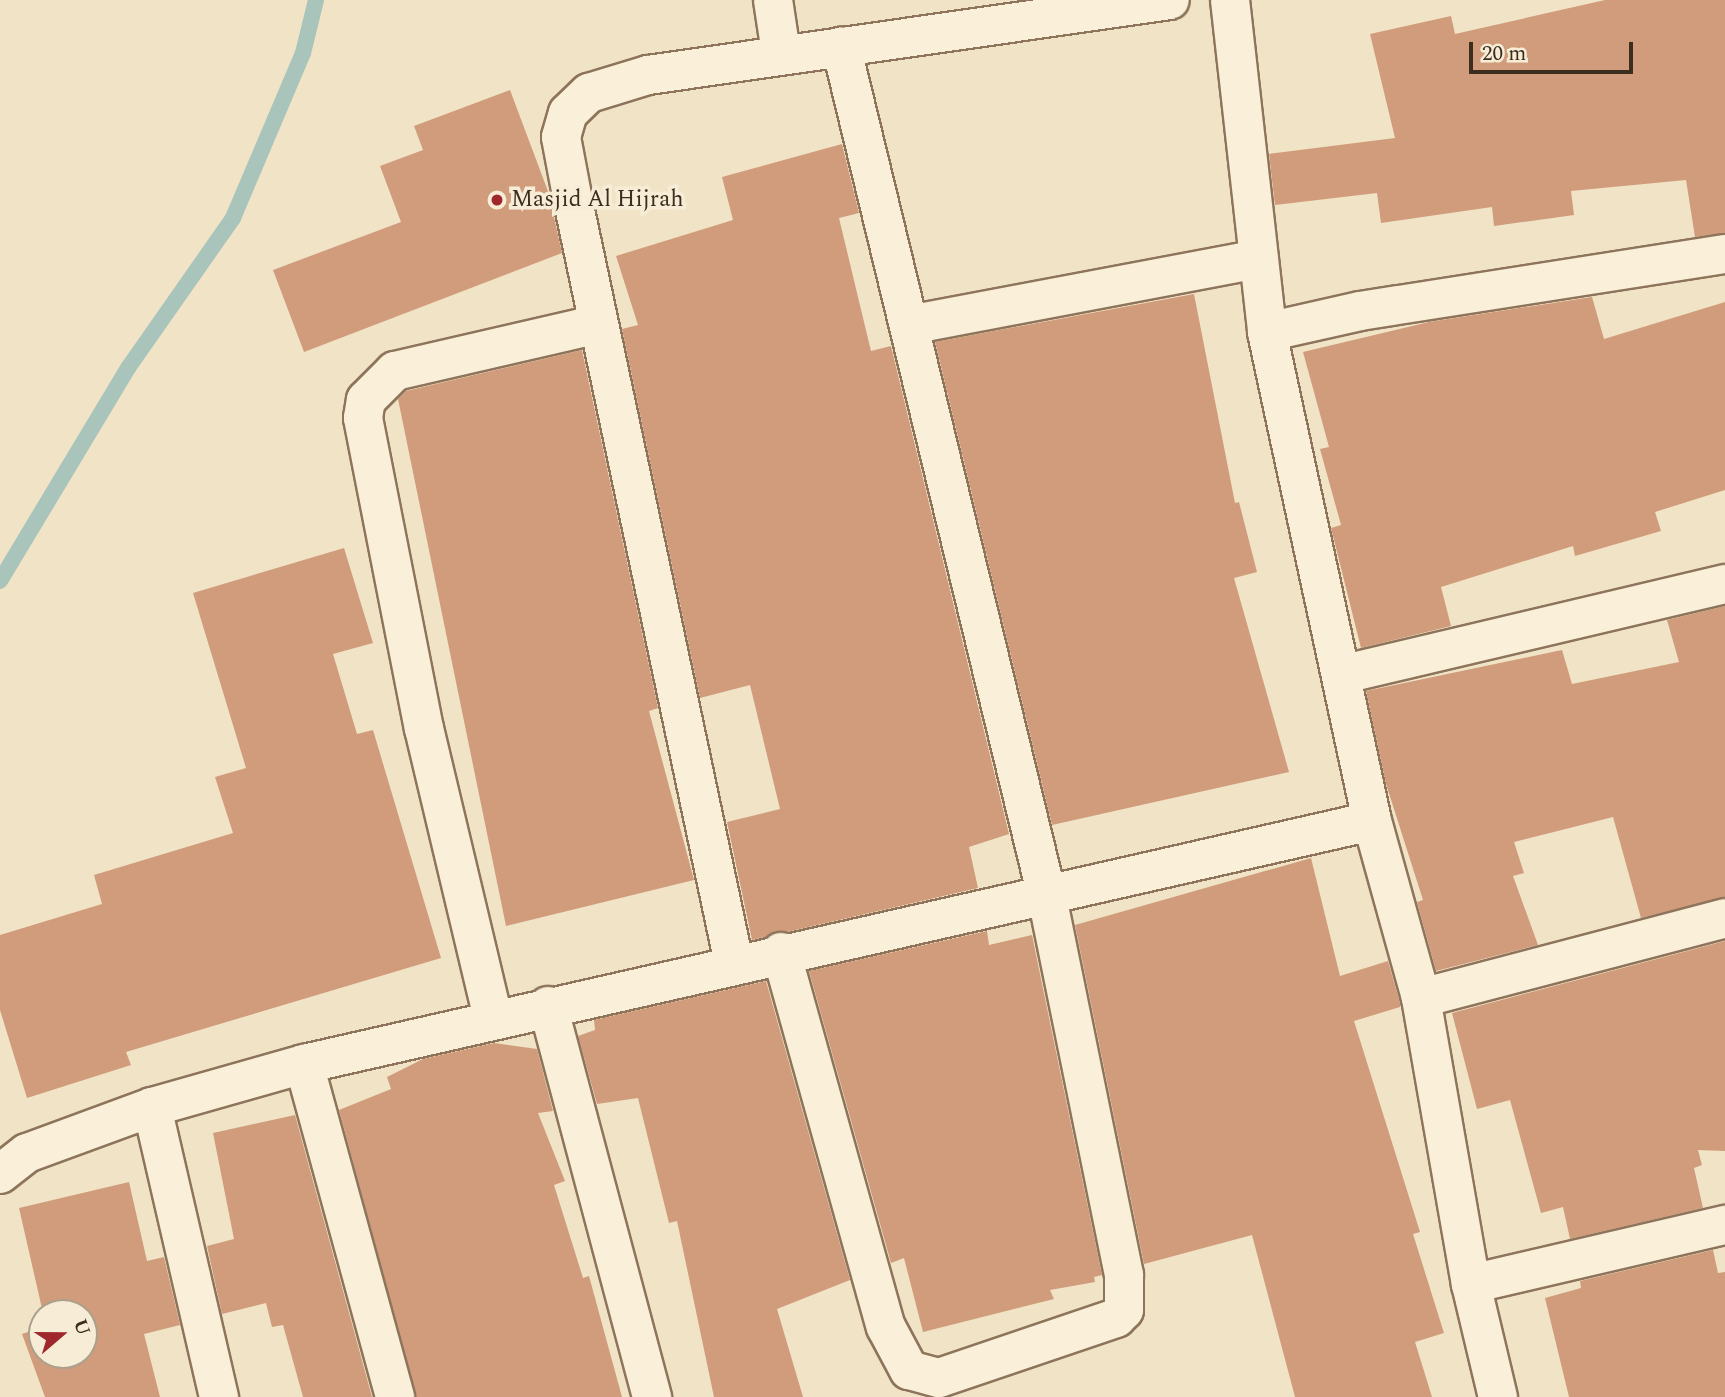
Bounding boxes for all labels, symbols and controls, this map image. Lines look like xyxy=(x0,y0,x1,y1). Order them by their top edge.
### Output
scale bar xyxy=(1473,28,1638,72)
text: 20 m xyxy=(1482,38,1526,70)
place label: Masjid Al Hijrah xyxy=(511,186,684,214)
marker: Masjid Al Hijrah xyxy=(489,192,505,208)
north arrow xyxy=(28,1299,98,1369)
text: U xyxy=(65,1315,98,1340)

